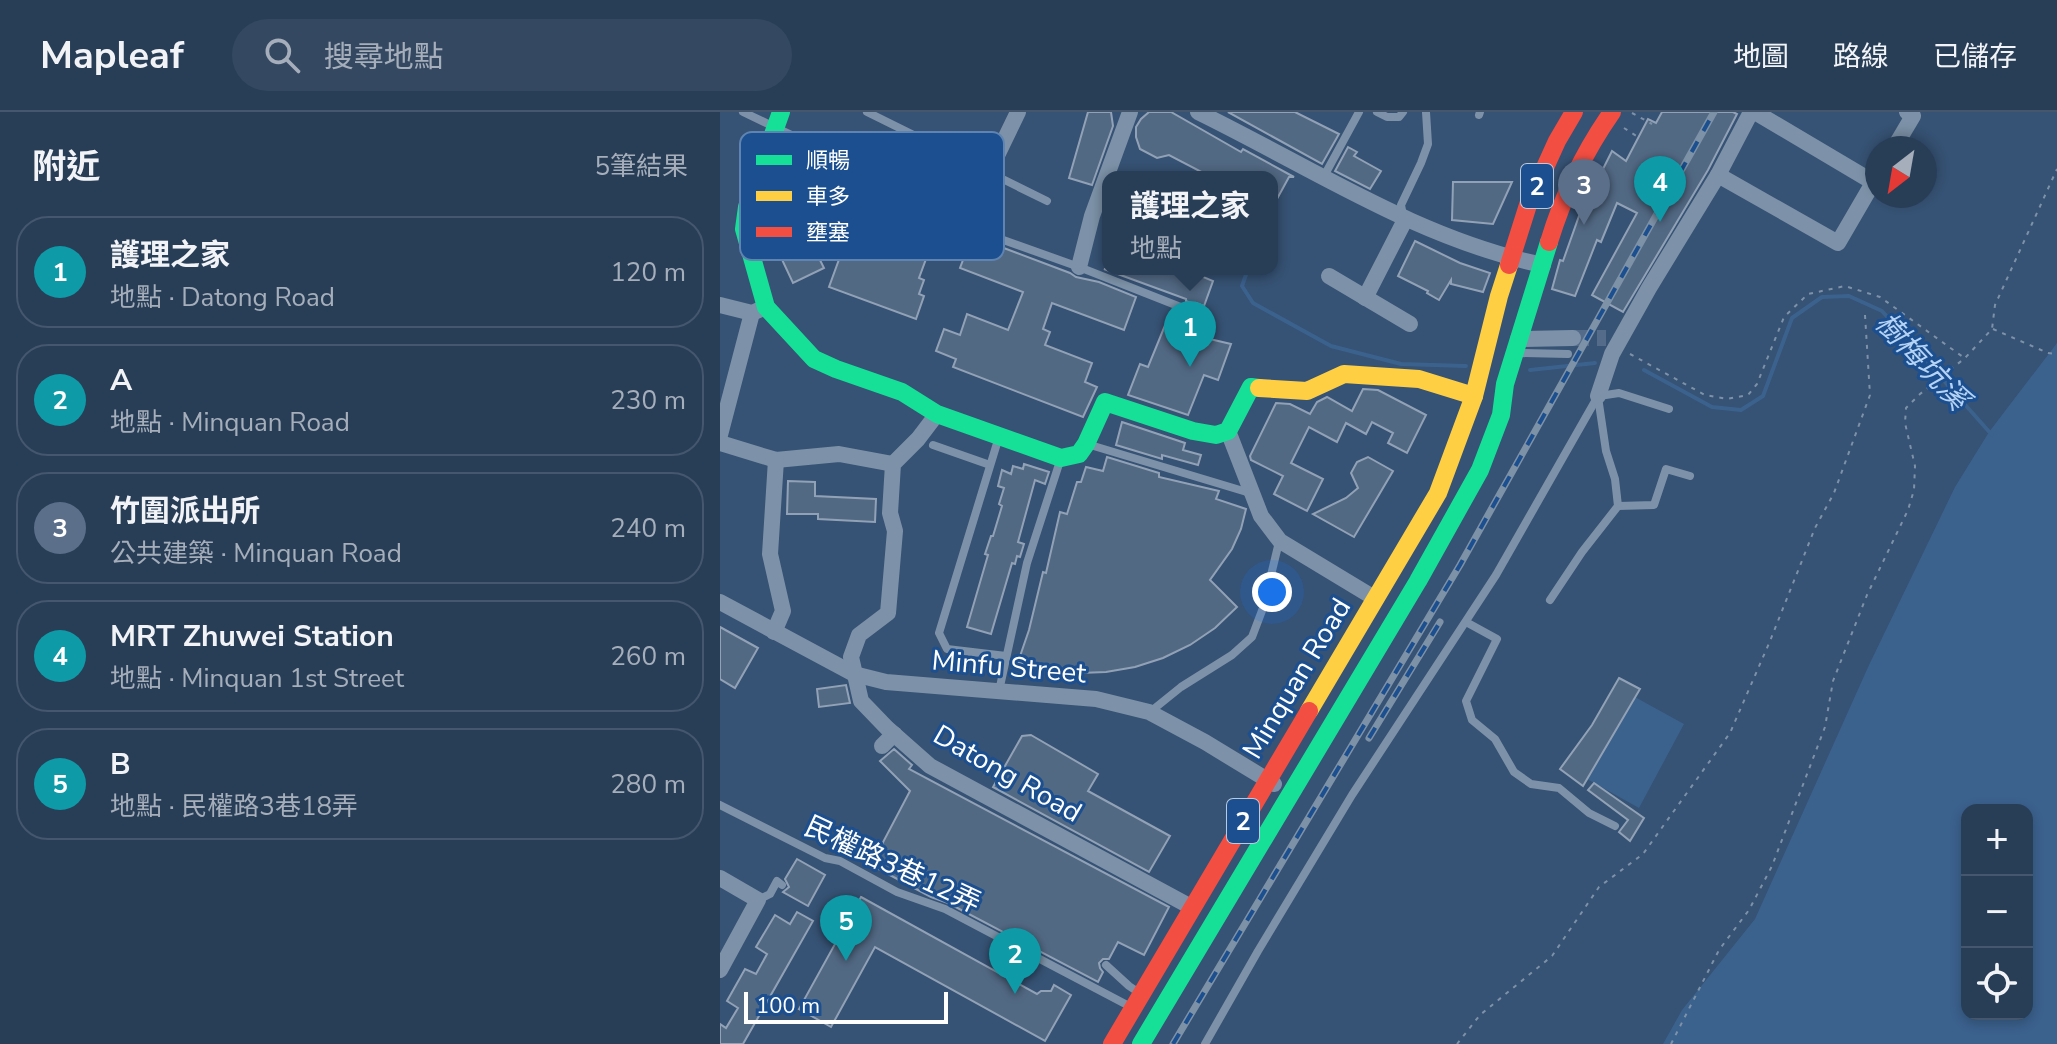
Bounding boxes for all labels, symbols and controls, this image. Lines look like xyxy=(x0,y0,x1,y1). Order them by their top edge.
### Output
search box xyxy=(232,19,792,91)
text: Mapleaf xyxy=(40,30,184,81)
icon: search xyxy=(260,33,304,77)
text: 搜尋地點 xyxy=(324,37,444,78)
text: 地圖 xyxy=(1733,38,1789,76)
text: 路線 xyxy=(1833,38,1889,76)
text: 已儲存 xyxy=(1933,38,2017,76)
legend xyxy=(740,132,1004,260)
north arrow xyxy=(1865,136,1937,208)
text: 附近 xyxy=(32,144,100,190)
text: 順暢 xyxy=(806,146,850,176)
text: 5筆結果 xyxy=(594,149,688,184)
pin: 4 xyxy=(1634,156,1686,222)
pin: 3 xyxy=(1558,159,1610,225)
road number: 2 xyxy=(1521,164,1553,208)
popup xyxy=(1102,171,1278,275)
text: 車多 xyxy=(806,182,850,212)
text: 護理之家 xyxy=(1130,186,1250,227)
text: 壅塞 xyxy=(806,218,850,248)
text: 地點 xyxy=(1130,231,1182,266)
text: 護理之家 xyxy=(110,235,230,276)
text: 1 xyxy=(52,255,68,290)
text: 120 m xyxy=(610,255,686,290)
text: 地點 · Datong Road xyxy=(110,280,335,315)
pin: 1 xyxy=(1164,301,1216,367)
water label: 樹梅坑溪 xyxy=(1866,303,1980,422)
text: A xyxy=(110,360,132,401)
text: 2 xyxy=(52,383,68,418)
text: 230 m xyxy=(610,383,686,418)
text: 地點 · Minquan Road xyxy=(110,405,350,440)
text: 竹圍派出所 xyxy=(110,491,260,532)
text: 3 xyxy=(52,511,68,546)
text: 240 m xyxy=(610,511,686,546)
text: 公共建築 · Minquan Road xyxy=(110,536,402,571)
your location xyxy=(1252,572,1292,612)
street label: Minquan Road xyxy=(1234,591,1360,766)
text: MRT Zhuwei Station xyxy=(110,616,394,657)
text: 4 xyxy=(52,639,68,674)
text: 260 m xyxy=(610,639,686,674)
street label: Minfu Street xyxy=(930,641,1088,693)
text: 地點 · Minquan 1st Street xyxy=(110,661,404,696)
street label: Datong Road xyxy=(926,716,1089,832)
text: B xyxy=(110,744,131,785)
text: 5 xyxy=(52,767,68,802)
text: 280 m xyxy=(610,767,686,802)
text: 地點 · 民權路3巷18弄 xyxy=(110,789,358,824)
road number: 2 xyxy=(1227,799,1259,843)
map controls xyxy=(1961,804,2033,1020)
button: + xyxy=(1961,804,2033,876)
street label: 民權路3巷12弄 xyxy=(798,807,987,922)
button: − xyxy=(1961,876,2033,948)
pin: 5 xyxy=(820,895,872,961)
pin: 2 xyxy=(989,928,1041,994)
button: locate xyxy=(1961,948,2033,1020)
scale bar xyxy=(744,988,948,1024)
text: 100 m xyxy=(756,991,820,1021)

